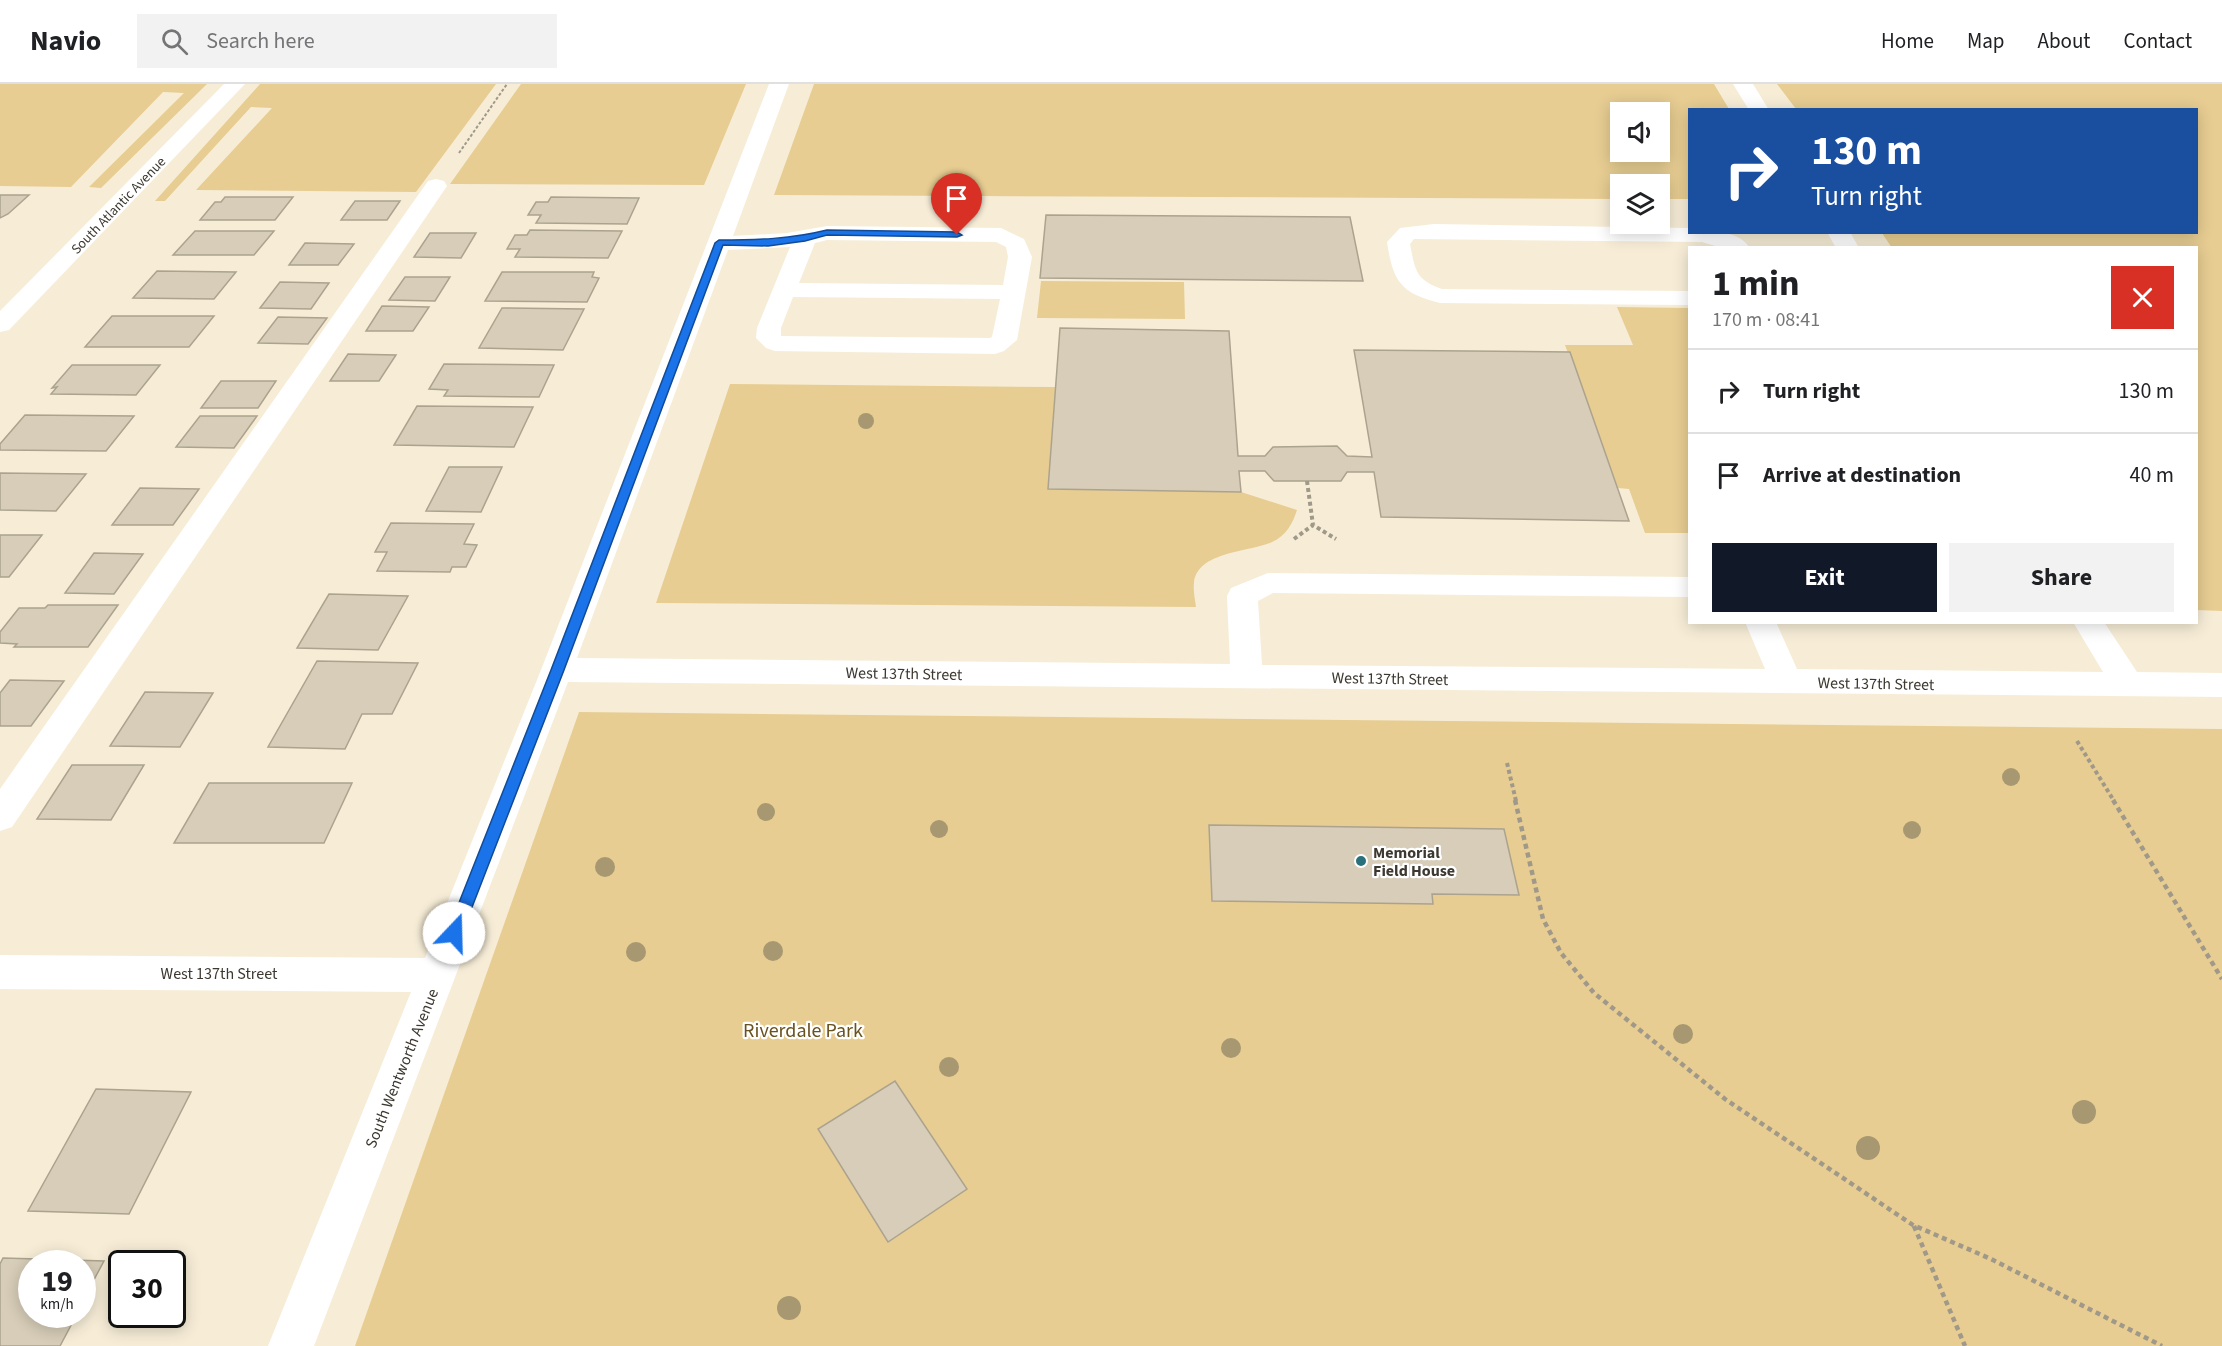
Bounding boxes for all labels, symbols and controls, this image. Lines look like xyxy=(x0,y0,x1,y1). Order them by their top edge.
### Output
search box xyxy=(137,14,557,68)
text: Navio xyxy=(30,21,101,61)
icon: search xyxy=(158,25,191,58)
text: Search here xyxy=(206,25,315,57)
text: Home xyxy=(1881,26,1934,56)
text: Map xyxy=(1967,26,2005,56)
text: About xyxy=(2038,26,2090,56)
text: Contact xyxy=(2123,26,2192,56)
map controls xyxy=(1610,102,1670,234)
button: sound xyxy=(1610,102,1670,162)
text: 130 m xyxy=(1811,121,1922,181)
icon: right xyxy=(1712,132,1790,210)
street label: South Atlantic Avenue xyxy=(67,152,171,259)
pin xyxy=(931,173,982,235)
button: layers xyxy=(1610,174,1670,234)
text: Turn right xyxy=(1811,177,1922,216)
icon: arrive xyxy=(940,182,973,215)
text: 1 min xyxy=(1712,258,1800,309)
button: close xyxy=(2111,266,2174,329)
text: 170 m · 08:41 xyxy=(1712,306,1820,334)
icon: right xyxy=(1712,375,1745,408)
text: Turn right xyxy=(1763,375,1860,407)
text: 130 m xyxy=(2119,375,2174,407)
icon: arrive xyxy=(1712,459,1745,492)
text: Arrive at destination xyxy=(1763,459,1961,491)
text: 40 m xyxy=(2129,459,2174,491)
button: Exit xyxy=(1712,543,1937,612)
button: Share xyxy=(1949,543,2174,612)
street label: West 137th Street xyxy=(845,662,963,686)
street label: West 137th Street xyxy=(1331,667,1449,691)
street label: West 137th Street xyxy=(1817,672,1935,696)
place label: Memorial Field House xyxy=(1373,842,1455,882)
marker: Memorial Field House xyxy=(1354,854,1368,868)
position arrow xyxy=(422,901,486,965)
street label: West 137th Street xyxy=(161,963,278,985)
street label: South Wentworth Avenue xyxy=(360,985,444,1151)
park label: Riverdale Park xyxy=(743,1017,863,1045)
speed limit sign: 30 xyxy=(108,1250,186,1328)
text: 19 xyxy=(41,1260,73,1303)
text: km/h xyxy=(40,1294,74,1315)

